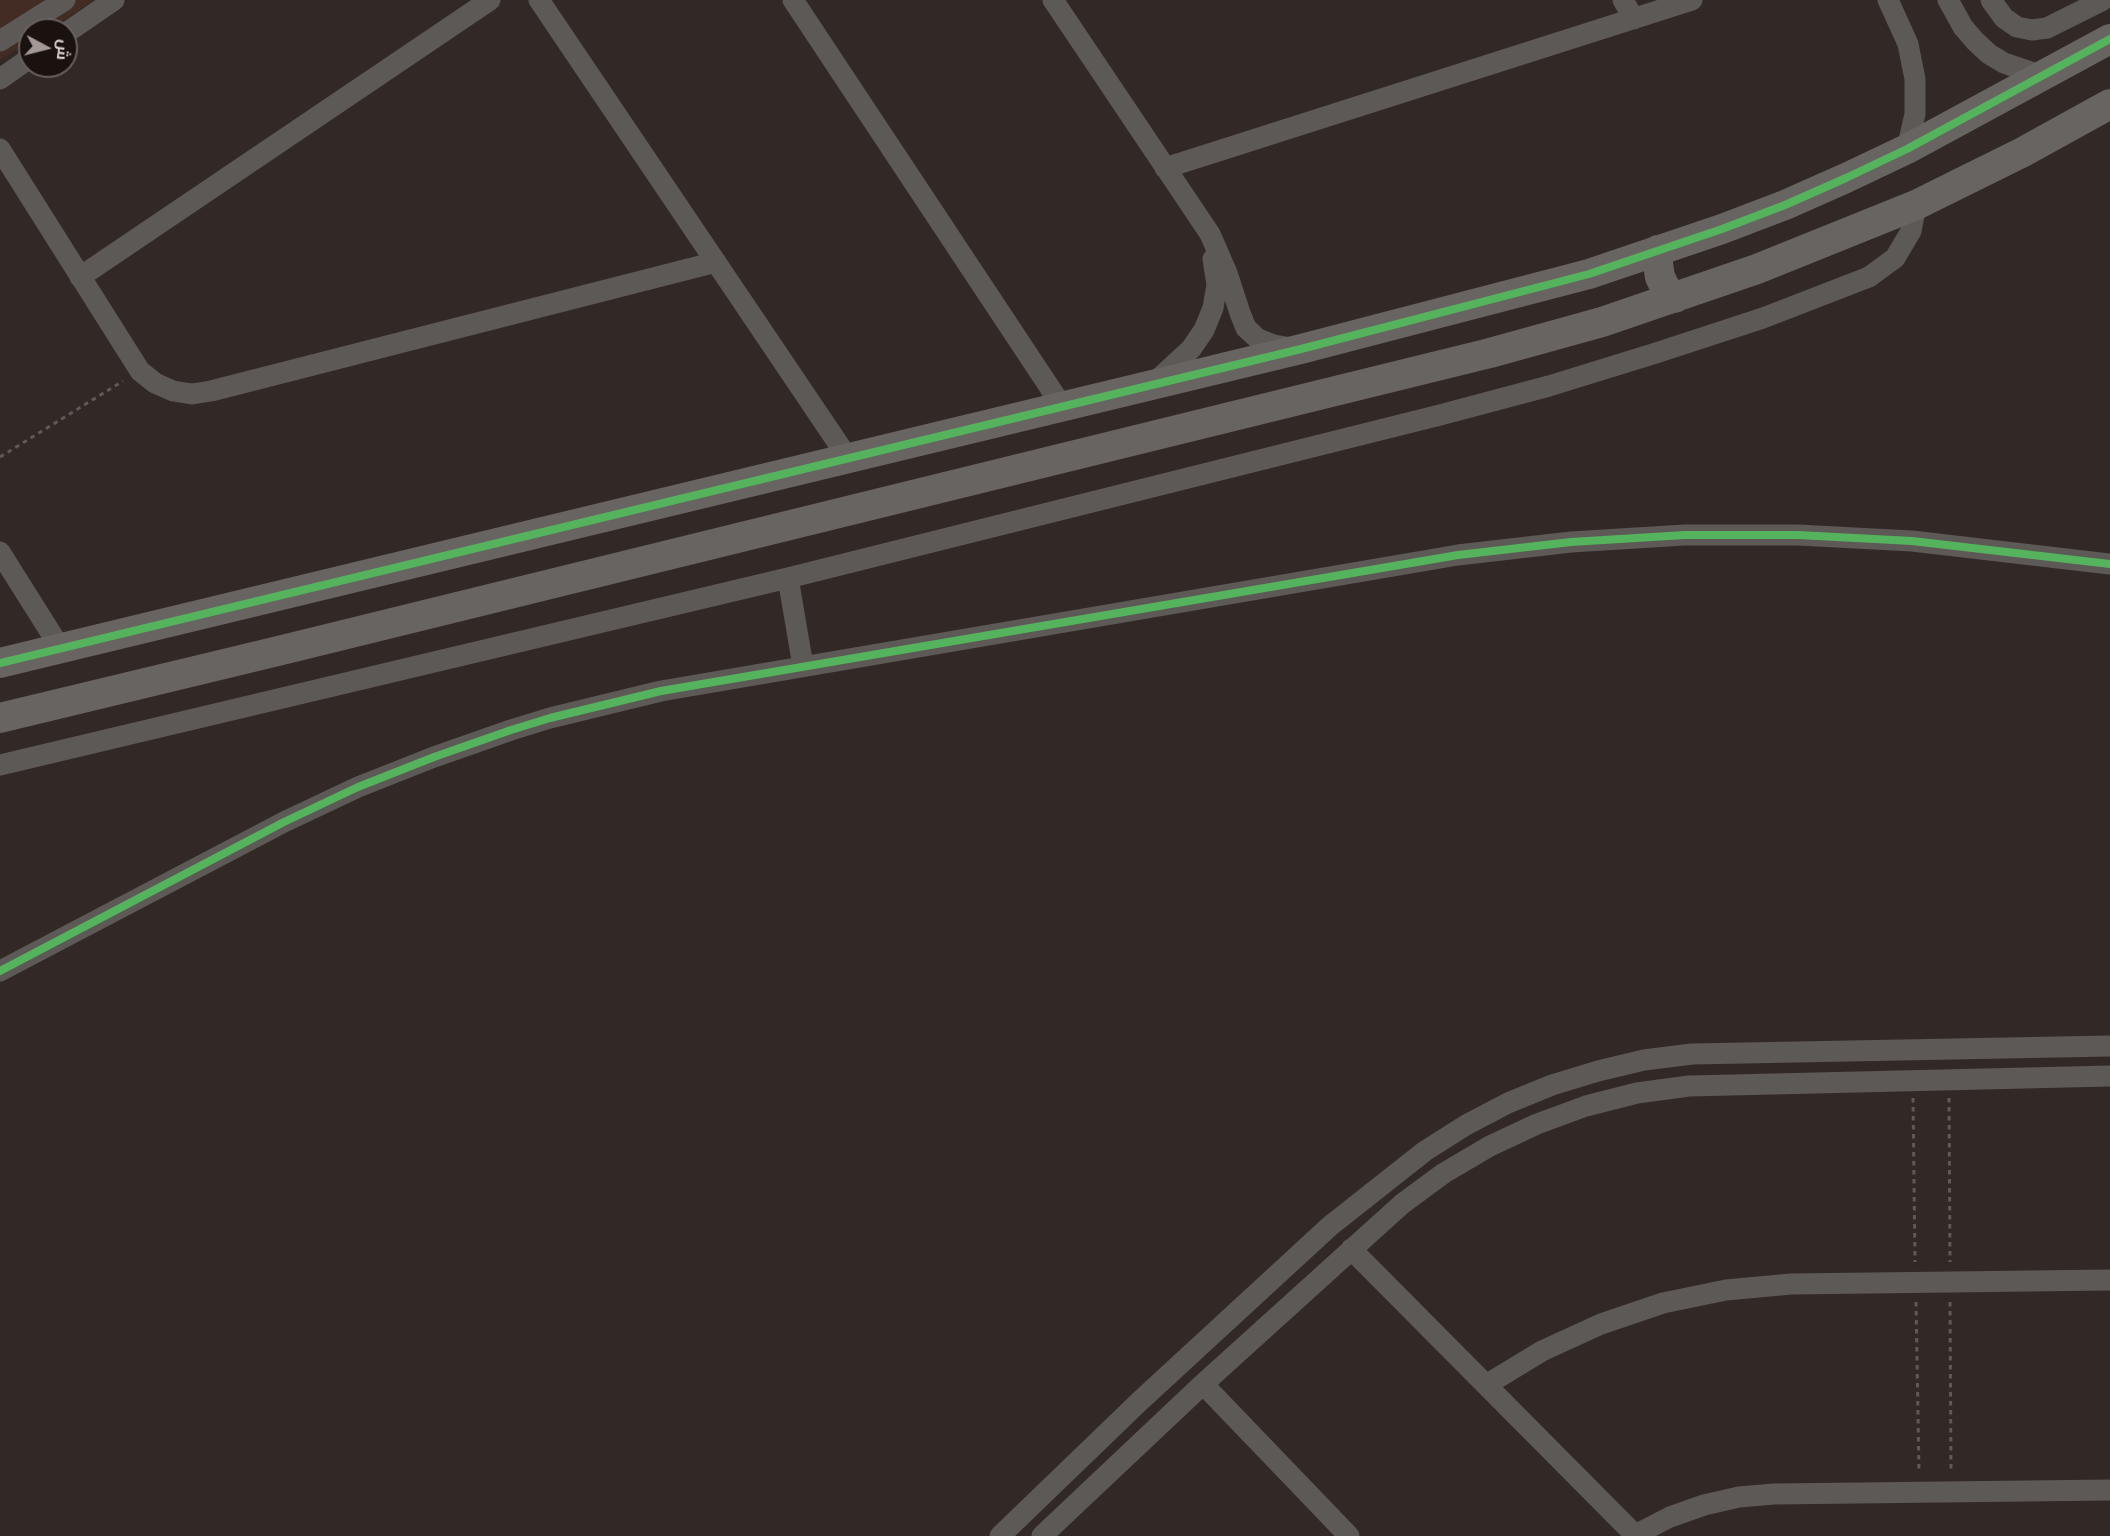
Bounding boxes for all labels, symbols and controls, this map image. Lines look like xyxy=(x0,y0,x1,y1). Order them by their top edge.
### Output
north arrow xyxy=(18,18,78,78)
text: ش xyxy=(53,39,75,61)

